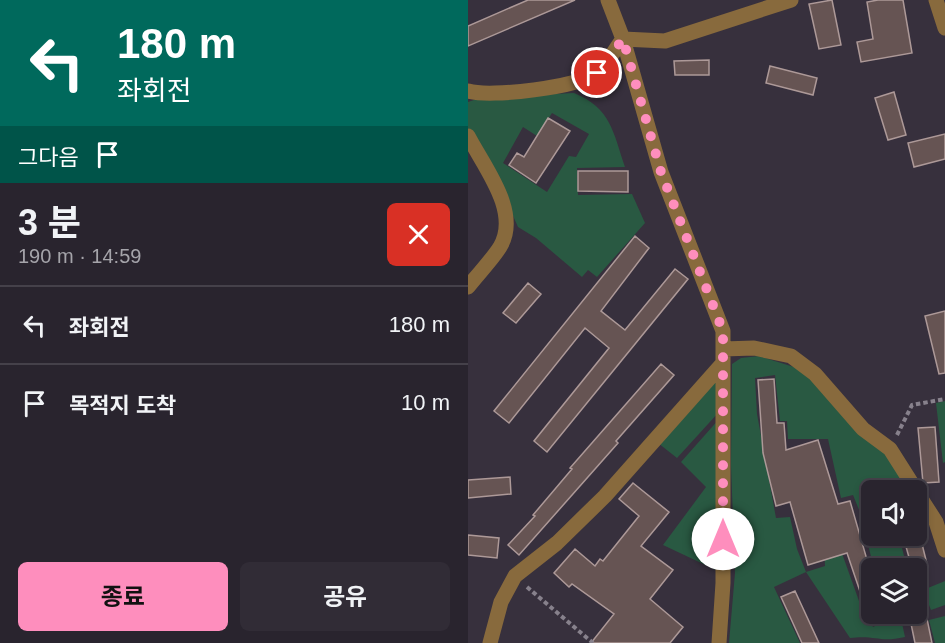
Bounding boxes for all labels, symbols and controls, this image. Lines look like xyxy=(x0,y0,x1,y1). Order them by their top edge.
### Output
text: 180 m xyxy=(117,20,236,67)
icon: left xyxy=(18,24,96,102)
pin xyxy=(571,47,622,98)
icon: arrive xyxy=(580,56,613,89)
text: 좌회전 xyxy=(117,76,192,106)
icon: arrive xyxy=(91,138,124,171)
text: 그다음 xyxy=(18,145,79,170)
text: 3 분 xyxy=(18,202,81,243)
button: close xyxy=(387,203,450,266)
text: 190 m · 14:59 xyxy=(18,245,141,267)
icon: left xyxy=(18,309,51,342)
text: 180 m xyxy=(389,312,450,337)
text: 좌회전 xyxy=(69,315,130,340)
icon: arrive xyxy=(18,387,51,420)
text: 10 m xyxy=(401,390,450,415)
text: 목적지 도착 xyxy=(69,393,176,418)
map controls xyxy=(861,480,927,624)
button: sound xyxy=(861,480,927,546)
position arrow xyxy=(691,507,755,571)
button: layers xyxy=(861,558,927,624)
button: 종료 xyxy=(18,562,228,631)
button: 공유 xyxy=(240,562,450,631)

